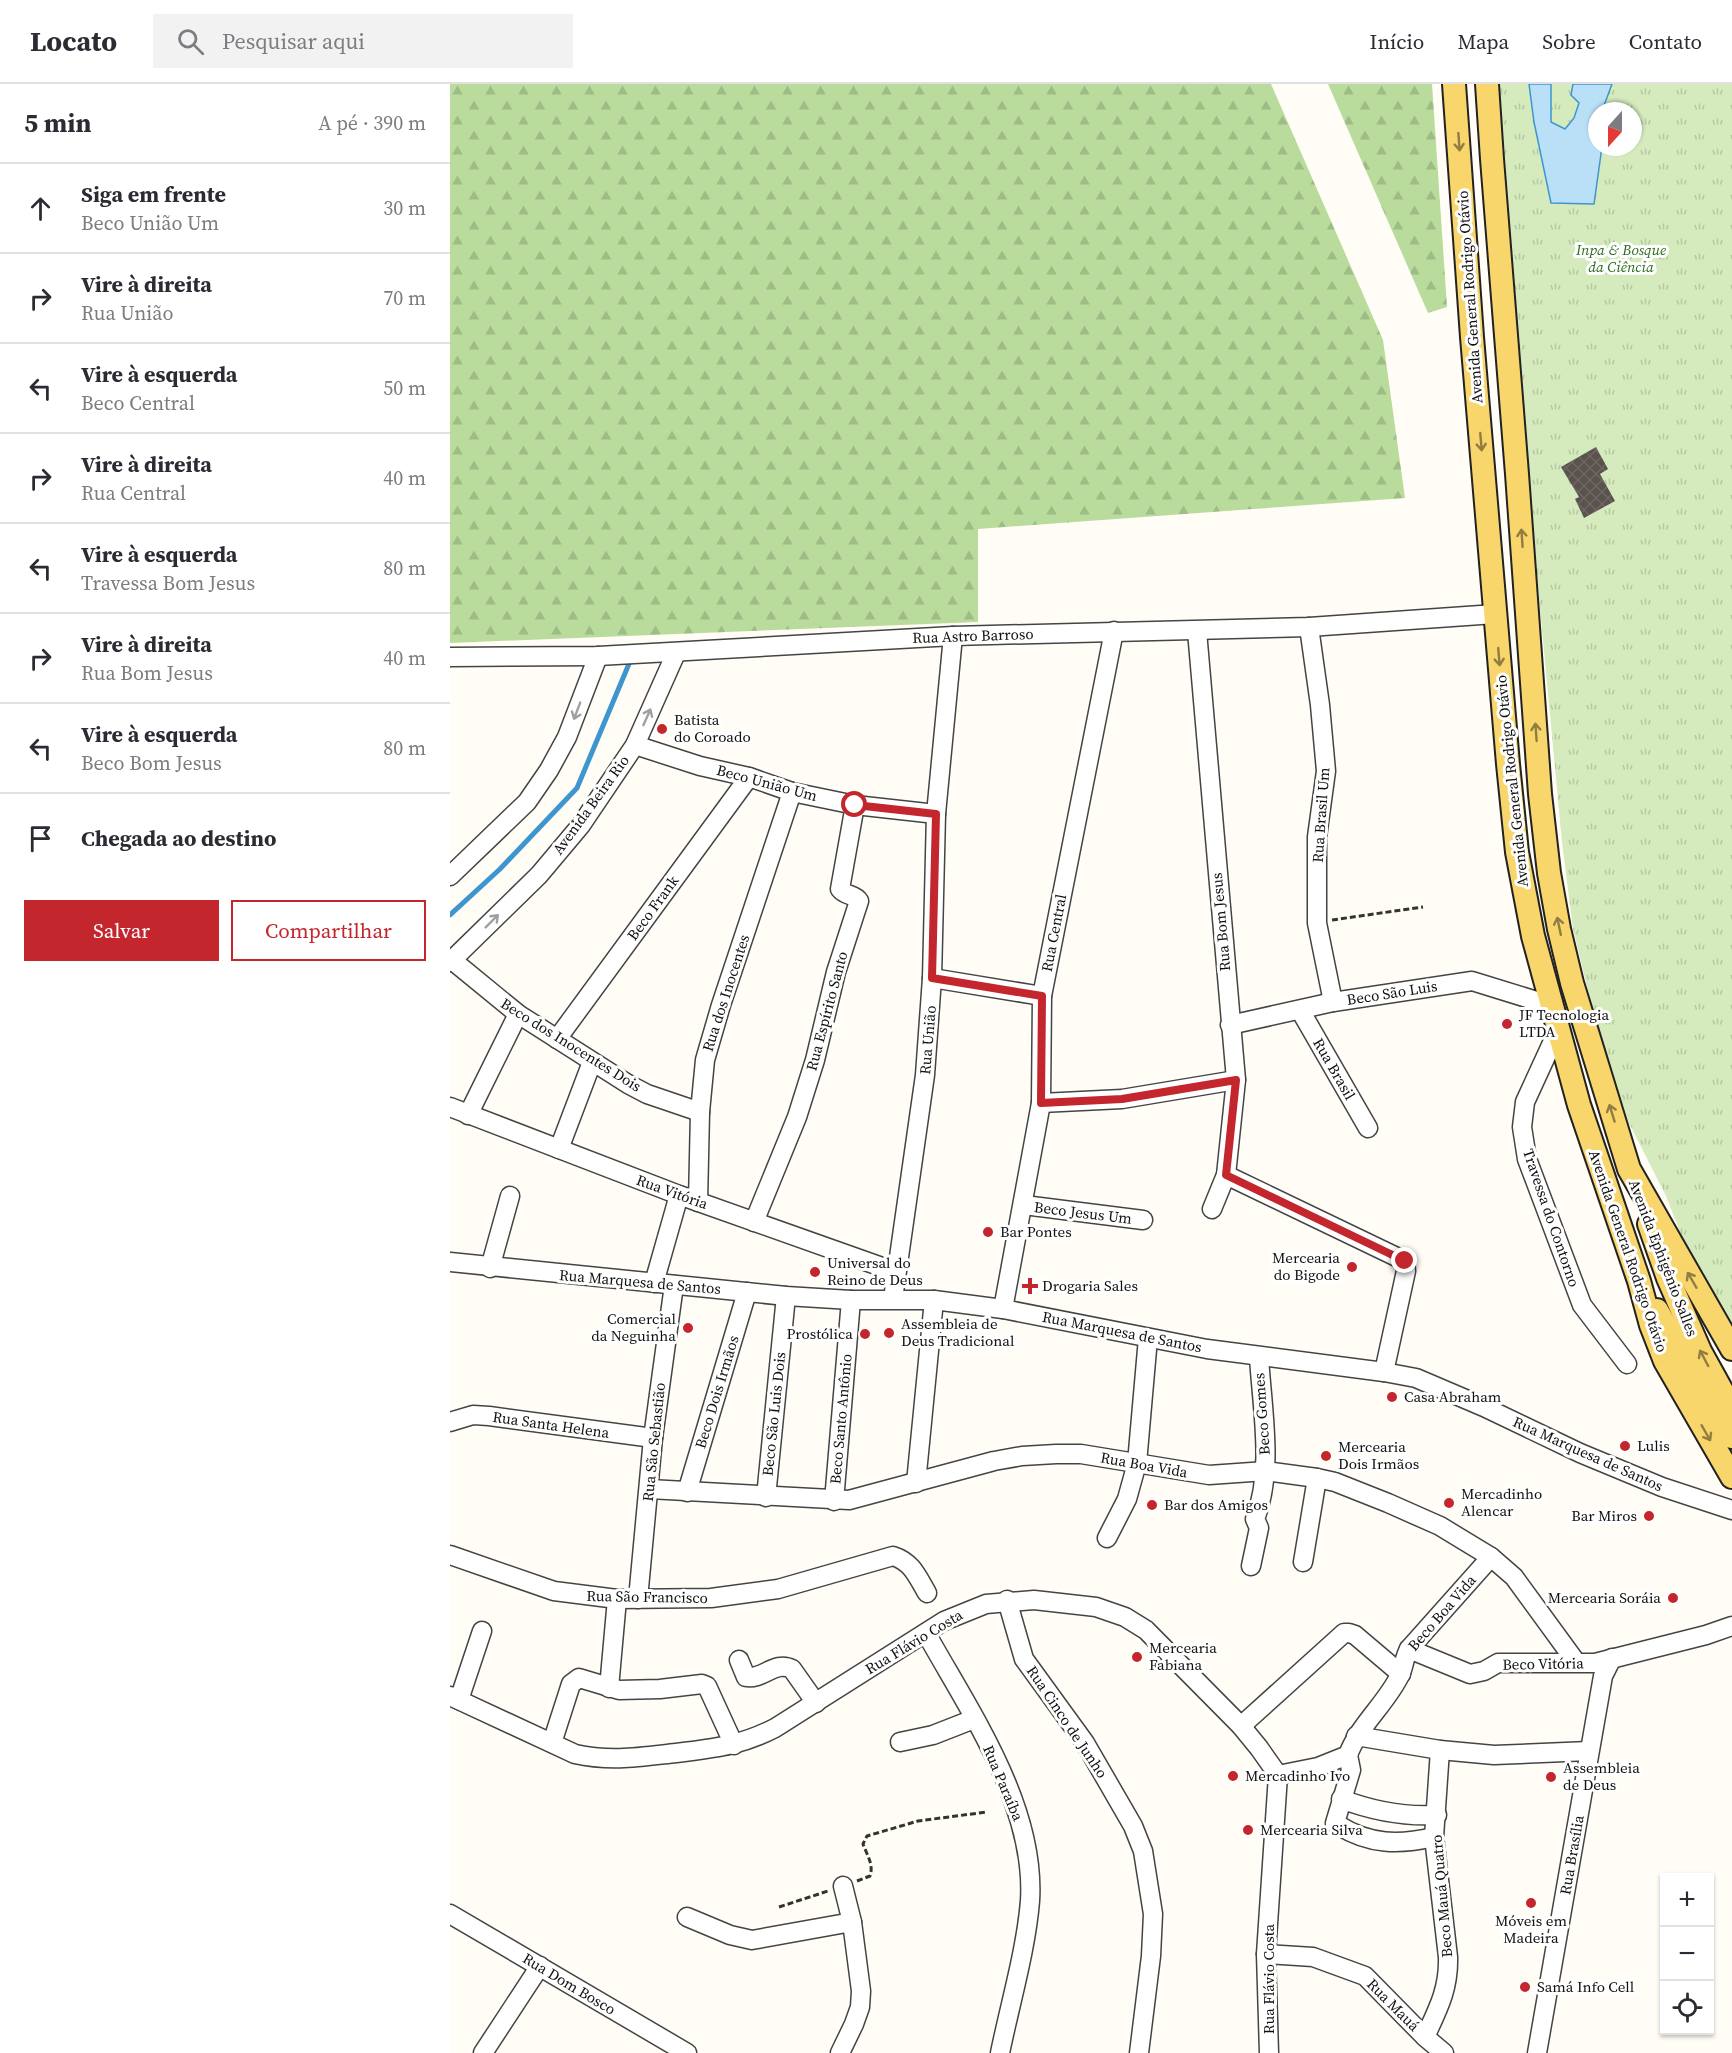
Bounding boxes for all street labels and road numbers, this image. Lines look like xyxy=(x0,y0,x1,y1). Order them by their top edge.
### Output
street label: Avenida General Rodrigo Otávio xyxy=(1452,190,1487,404)
street label: Rua Astro Barroso xyxy=(912,623,1034,648)
street label: Avenida General Rodrigo Otávio xyxy=(1490,674,1533,888)
street label: Avenida Beira Rio xyxy=(547,751,634,859)
street label: Beco União Um xyxy=(714,759,820,806)
street label: Rua Brasil Um xyxy=(1307,766,1334,863)
street label: Beco Frank xyxy=(622,870,684,944)
street label: Rua Bom Jesus xyxy=(1206,872,1235,972)
street label: Rua Central xyxy=(1036,892,1071,974)
street label: Rua dos Inocentes xyxy=(697,932,754,1054)
street label: Rua Espírito Santo xyxy=(800,949,853,1073)
street label: Beco São Luis xyxy=(1345,975,1439,1010)
street label: Beco dos Inocentes Dois xyxy=(497,993,646,1096)
street label: Rua União xyxy=(914,1004,941,1075)
street label: Rua Brasil xyxy=(1308,1034,1361,1104)
street label: Travessa do Contorno xyxy=(1518,1146,1585,1290)
street label: Avenida General Rodrigo Otávio xyxy=(1584,1147,1673,1355)
street label: Rua Vitória xyxy=(633,1169,711,1214)
street label: Avenida Ephigênio Salles xyxy=(1624,1176,1703,1339)
street label: Beco Jesus Um xyxy=(1033,1196,1134,1229)
street label: Rua Marquesa de Santos xyxy=(558,1264,722,1299)
street label: Rua Marquesa de Santos xyxy=(1040,1306,1204,1357)
street label: Beco Dois Irmãos xyxy=(689,1333,744,1451)
street label: Beco São Luis Dois xyxy=(757,1351,790,1477)
street label: Beco Santo Antônio xyxy=(824,1353,857,1485)
street label: Beco Gomes xyxy=(1248,1372,1275,1456)
street label: Rua São Sebastião xyxy=(637,1381,670,1503)
street label: Rua Santa Helena xyxy=(491,1406,611,1443)
street label: Rua Marquesa de Santos xyxy=(1510,1411,1667,1496)
street label: Rua Boa Vida xyxy=(1099,1447,1190,1483)
street label: Beco Boa Vida xyxy=(1403,1570,1481,1655)
street label: Rua São Francisco xyxy=(586,1585,708,1608)
street label: Rua Flávio Costa xyxy=(861,1604,967,1679)
street label: Beco Vitória xyxy=(1502,1652,1584,1675)
street label: Rua Cinco de Junho xyxy=(1022,1661,1113,1782)
street label: Rua Paraíba xyxy=(978,1742,1029,1824)
street label: Rua Brasília xyxy=(1554,1813,1589,1896)
street label: Beco Mauá Quatro xyxy=(1426,1834,1457,1958)
street label: Rua Flávio Costa xyxy=(1258,1923,1279,2034)
street label: Rua Dom Bosco xyxy=(519,1948,620,2020)
street label: Rua Mauá xyxy=(1362,1974,1425,2036)

